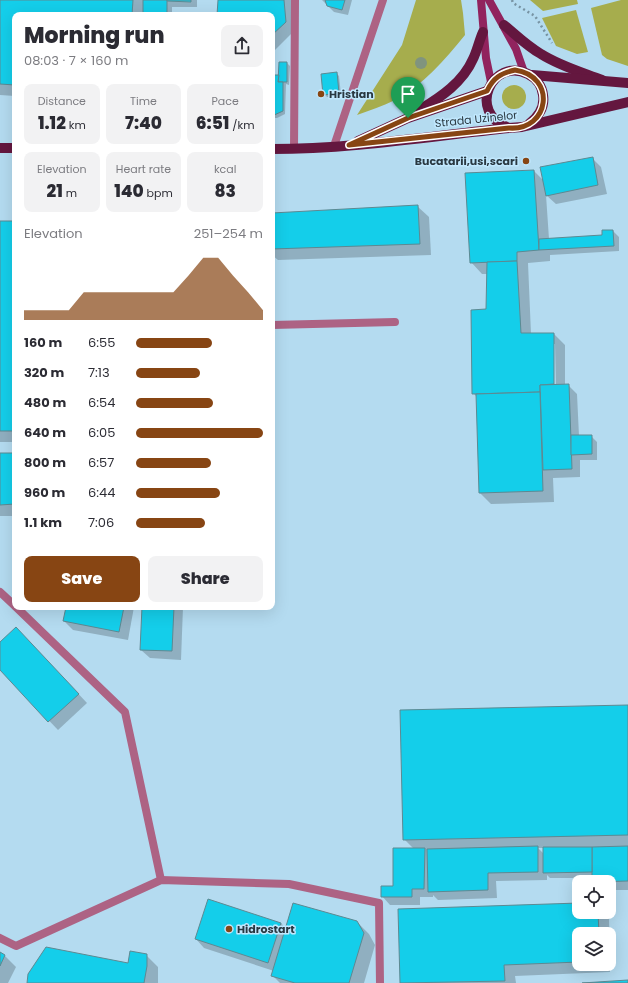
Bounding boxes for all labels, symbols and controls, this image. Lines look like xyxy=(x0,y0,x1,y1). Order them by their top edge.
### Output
text: Morning run xyxy=(24,20,165,51)
button: share xyxy=(221,25,263,67)
text: 08:03 · 7 × 160 m xyxy=(24,51,129,70)
pin xyxy=(391,77,425,118)
icon: arrive xyxy=(397,83,419,105)
place label: Hristian xyxy=(329,86,374,102)
marker: Hristian xyxy=(316,89,326,99)
text: Distance xyxy=(38,93,86,109)
text: Time xyxy=(130,93,157,109)
text: Pace xyxy=(212,93,239,109)
street label: Strada Uzinelor xyxy=(434,107,518,131)
text: 1.12 xyxy=(38,111,66,135)
text: 7:40 xyxy=(125,111,162,135)
text: 6:51 xyxy=(196,111,229,135)
text: km xyxy=(66,117,86,133)
text: /km xyxy=(229,117,255,133)
place label: Bucatarii,usi,scari xyxy=(415,153,518,169)
marker: Bucatarii,usi,scari xyxy=(521,156,531,166)
text: Elevation xyxy=(37,161,87,177)
text: Heart rate xyxy=(116,161,171,177)
text: kcal xyxy=(214,161,236,177)
text: 21 xyxy=(47,179,63,203)
text: 140 xyxy=(114,179,144,203)
text: 83 xyxy=(214,179,236,203)
text: m xyxy=(63,185,77,201)
text: bpm xyxy=(144,185,173,201)
text: Elevation xyxy=(24,224,83,243)
text: 251–254 m xyxy=(194,224,263,243)
text: 160 m xyxy=(24,333,62,352)
text: 6:55 xyxy=(88,333,115,352)
text: 320 m xyxy=(24,363,64,382)
text: 7:13 xyxy=(88,363,110,382)
text: 480 m xyxy=(24,393,66,412)
text: 6:54 xyxy=(88,393,115,412)
text: 640 m xyxy=(24,423,66,442)
text: 6:05 xyxy=(88,423,115,442)
text: 800 m xyxy=(24,453,66,472)
text: 6:57 xyxy=(88,453,114,472)
text: 960 m xyxy=(24,483,65,502)
text: 6:44 xyxy=(88,483,115,502)
text: 1.1 km xyxy=(24,513,62,532)
text: 7:06 xyxy=(88,513,114,532)
button: Save xyxy=(24,556,140,602)
button: Share xyxy=(148,556,263,602)
map controls xyxy=(572,875,616,971)
button: locate xyxy=(572,875,616,919)
place label: Hidrostart xyxy=(237,921,295,937)
marker: Hidrostart xyxy=(224,924,234,934)
button: layers xyxy=(572,927,616,971)

